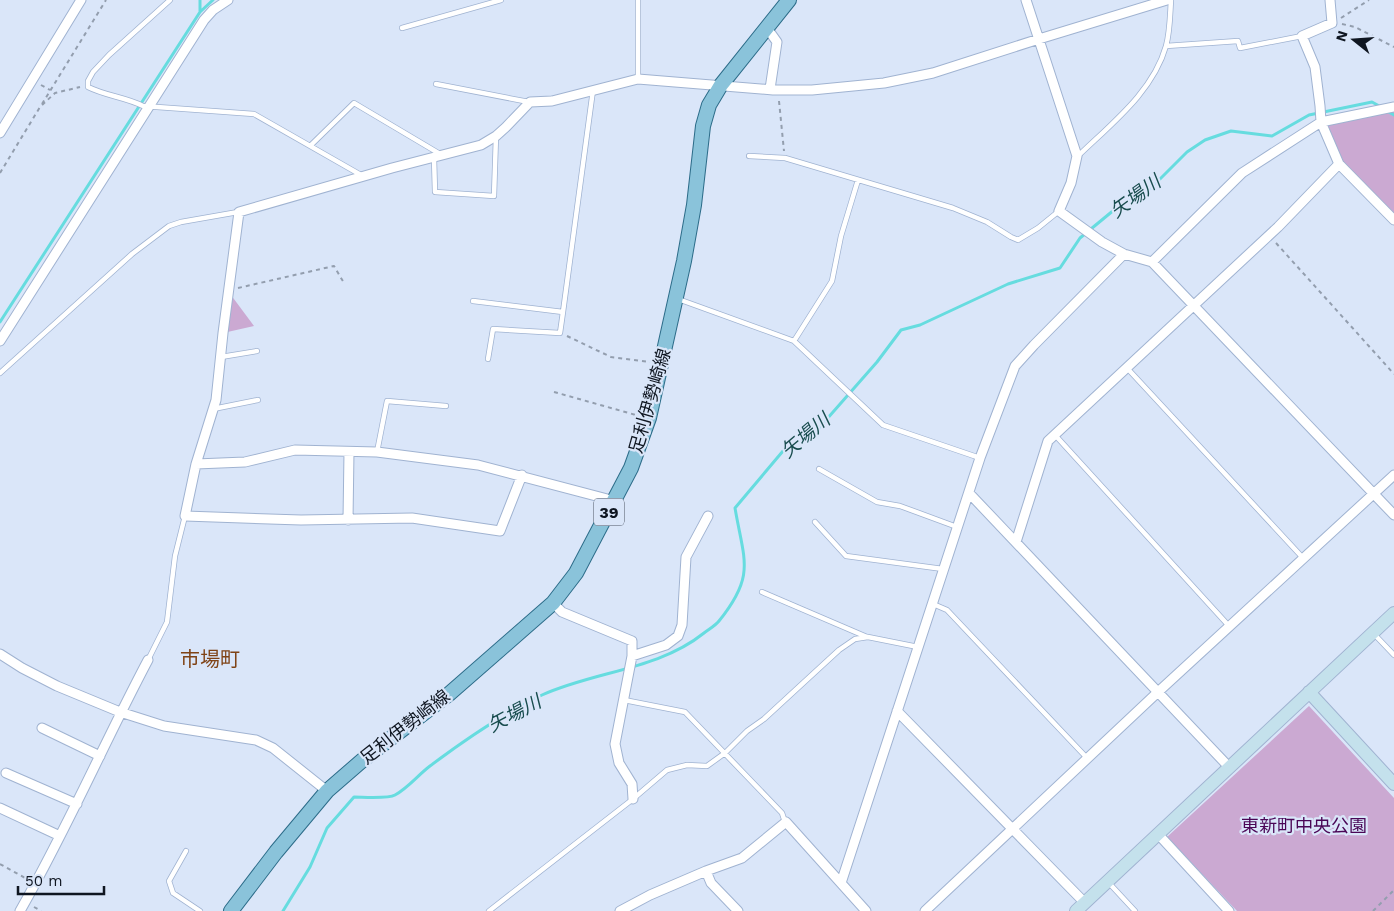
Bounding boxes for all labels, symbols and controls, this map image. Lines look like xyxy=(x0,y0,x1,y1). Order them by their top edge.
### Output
north arrow xyxy=(1329,15,1379,65)
text: N xyxy=(1332,29,1351,43)
water label: 矢場川 xyxy=(1105,169,1167,222)
street label: 足利伊勢崎線 xyxy=(625,346,674,456)
water label: 矢場川 xyxy=(776,407,836,463)
road number: 39 xyxy=(594,498,624,526)
district label: 市場町 xyxy=(180,647,240,671)
street label: 足利伊勢崎線 xyxy=(356,685,454,768)
water label: 矢場川 xyxy=(484,689,547,737)
park label: 東新町中央公園 xyxy=(1241,815,1367,836)
scale bar xyxy=(18,864,104,896)
text: 50 m xyxy=(25,872,62,890)

